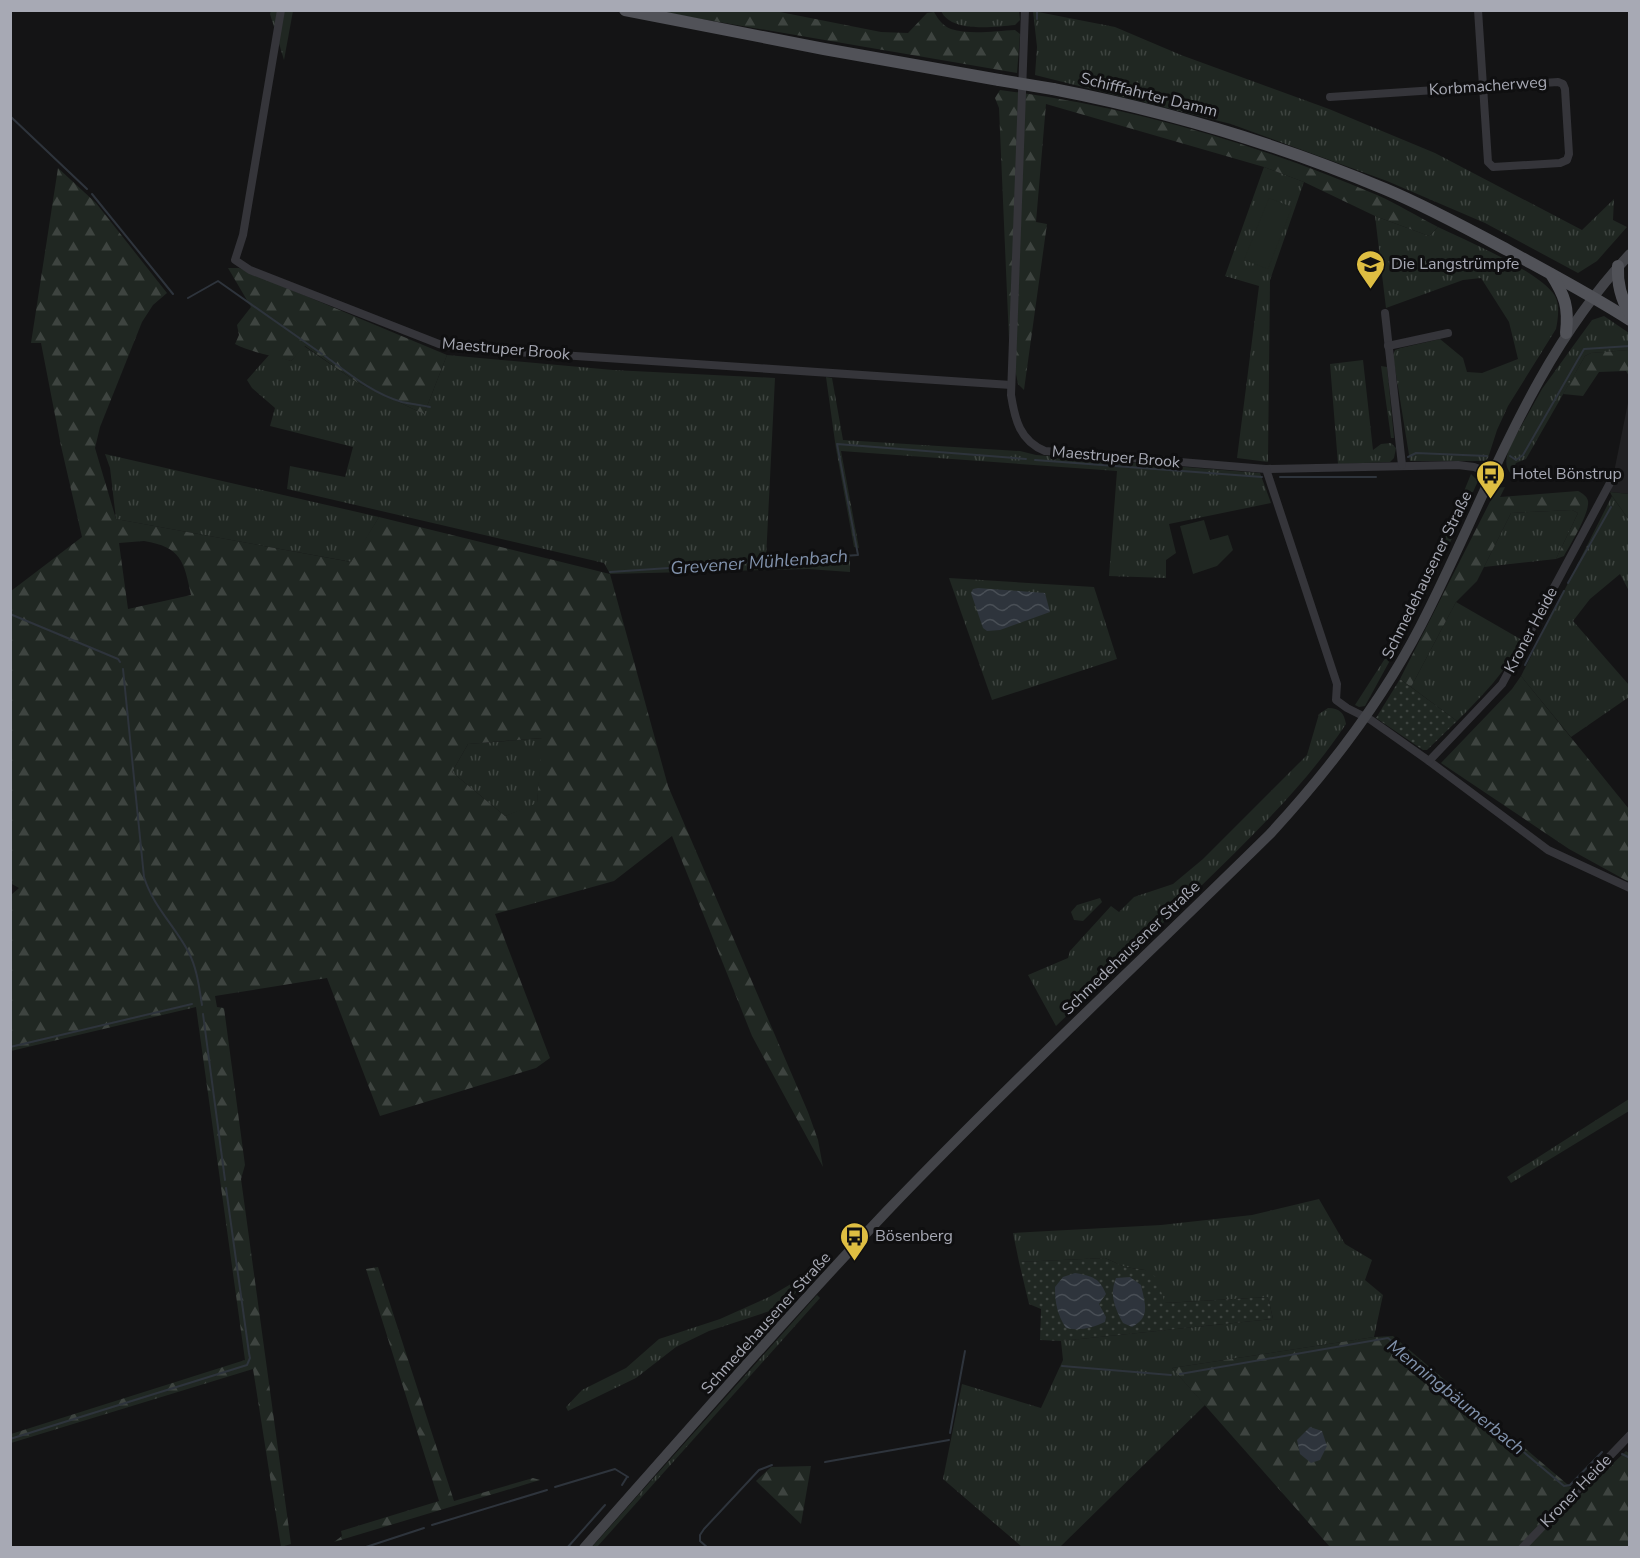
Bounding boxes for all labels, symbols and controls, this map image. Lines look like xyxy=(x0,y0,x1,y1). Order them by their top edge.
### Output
street label: Schifffahrter Damm xyxy=(1078,67,1220,123)
street label: Korbmacherweg xyxy=(1428,71,1548,101)
school or university icon: Die Langstrümpfe xyxy=(1354,248,1386,290)
place label: Die Langstrümpfe xyxy=(1391,253,1519,275)
street label: Maestruper Brook xyxy=(441,332,572,366)
street label: Maestruper Brook xyxy=(1051,440,1182,474)
bus stop icon: Hotel Bönstrup xyxy=(1475,458,1507,500)
place label: Hotel Bönstrup xyxy=(1512,463,1622,485)
street label: Schmedehausener Straße xyxy=(1377,487,1477,663)
water label: Grevener Mühlenbach xyxy=(669,544,849,580)
street label: Kroner Heide xyxy=(1499,583,1563,677)
street label: Schmedehausener Straße xyxy=(1057,876,1205,1020)
bus stop icon: Bösenberg xyxy=(838,1220,870,1262)
place label: Bösenberg xyxy=(875,1225,953,1247)
street label: Schmedehausener Straße xyxy=(696,1247,836,1399)
water label: Menningbäumerbach xyxy=(1382,1334,1530,1460)
street label: Kroner Heide xyxy=(1535,1449,1617,1533)

